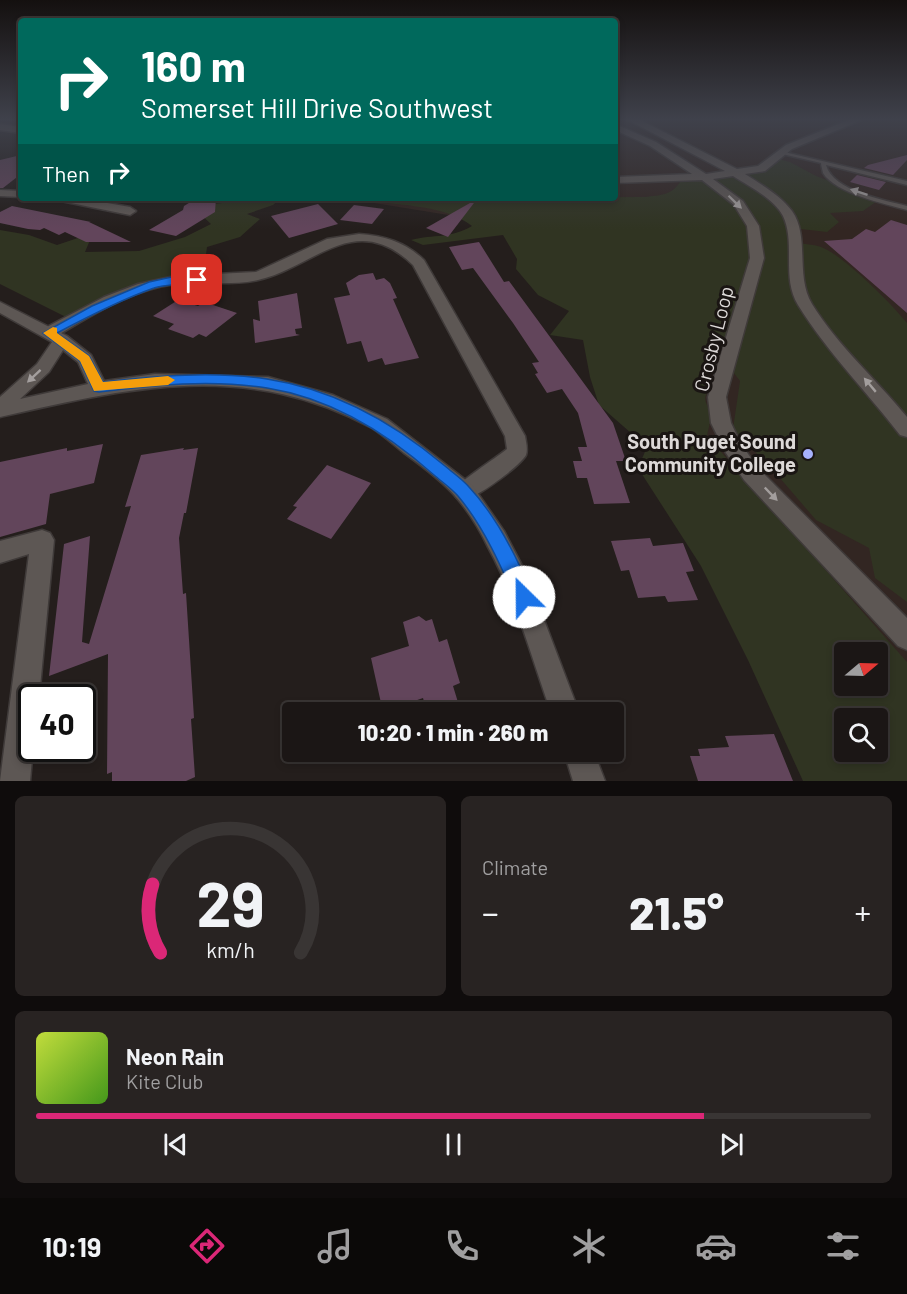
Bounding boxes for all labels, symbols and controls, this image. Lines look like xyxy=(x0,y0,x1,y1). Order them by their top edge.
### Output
text: 160 m xyxy=(141,40,246,90)
icon: right xyxy=(42,42,120,120)
text: Somerset Hill Drive Southwest xyxy=(141,91,493,123)
icon: right xyxy=(102,156,135,189)
text: Then xyxy=(42,160,90,186)
one-way arrow xyxy=(850,187,868,197)
one-way arrow xyxy=(728,195,743,209)
pin xyxy=(171,254,222,305)
icon: arrive xyxy=(180,263,213,296)
street label: Crosby Loop xyxy=(688,283,738,394)
one-way arrow xyxy=(27,369,42,382)
one-way arrow xyxy=(864,378,877,393)
place label: South Puget Sound Community College xyxy=(625,429,796,476)
marker: South Puget Sound Community College xyxy=(801,447,815,461)
one-way arrow xyxy=(764,486,777,501)
position arrow xyxy=(492,565,556,629)
north arrow xyxy=(834,642,888,696)
map controls xyxy=(834,642,888,762)
speed limit sign: 40 xyxy=(18,684,96,762)
button: search xyxy=(834,708,888,762)
text: 10:20 · 1 min · 260 m xyxy=(358,719,548,745)
text: Climate xyxy=(482,855,548,879)
text: 29 xyxy=(196,865,265,939)
text: 21.5° xyxy=(629,885,724,939)
text: − xyxy=(482,892,499,932)
text: + xyxy=(855,892,871,932)
text: km/h xyxy=(206,937,255,962)
text: Neon Rain xyxy=(126,1043,224,1069)
text: Kite Club xyxy=(126,1069,203,1093)
icon: previous xyxy=(159,1128,192,1161)
icon: pause xyxy=(437,1128,470,1161)
icon: next xyxy=(715,1128,748,1161)
icon: directions xyxy=(186,1225,228,1267)
icon: music xyxy=(314,1225,356,1267)
icon: phone xyxy=(441,1225,483,1267)
icon: climate xyxy=(568,1225,610,1267)
icon: car xyxy=(695,1225,737,1267)
icon: filters xyxy=(822,1225,864,1267)
text: 10:19 xyxy=(43,1230,101,1262)

